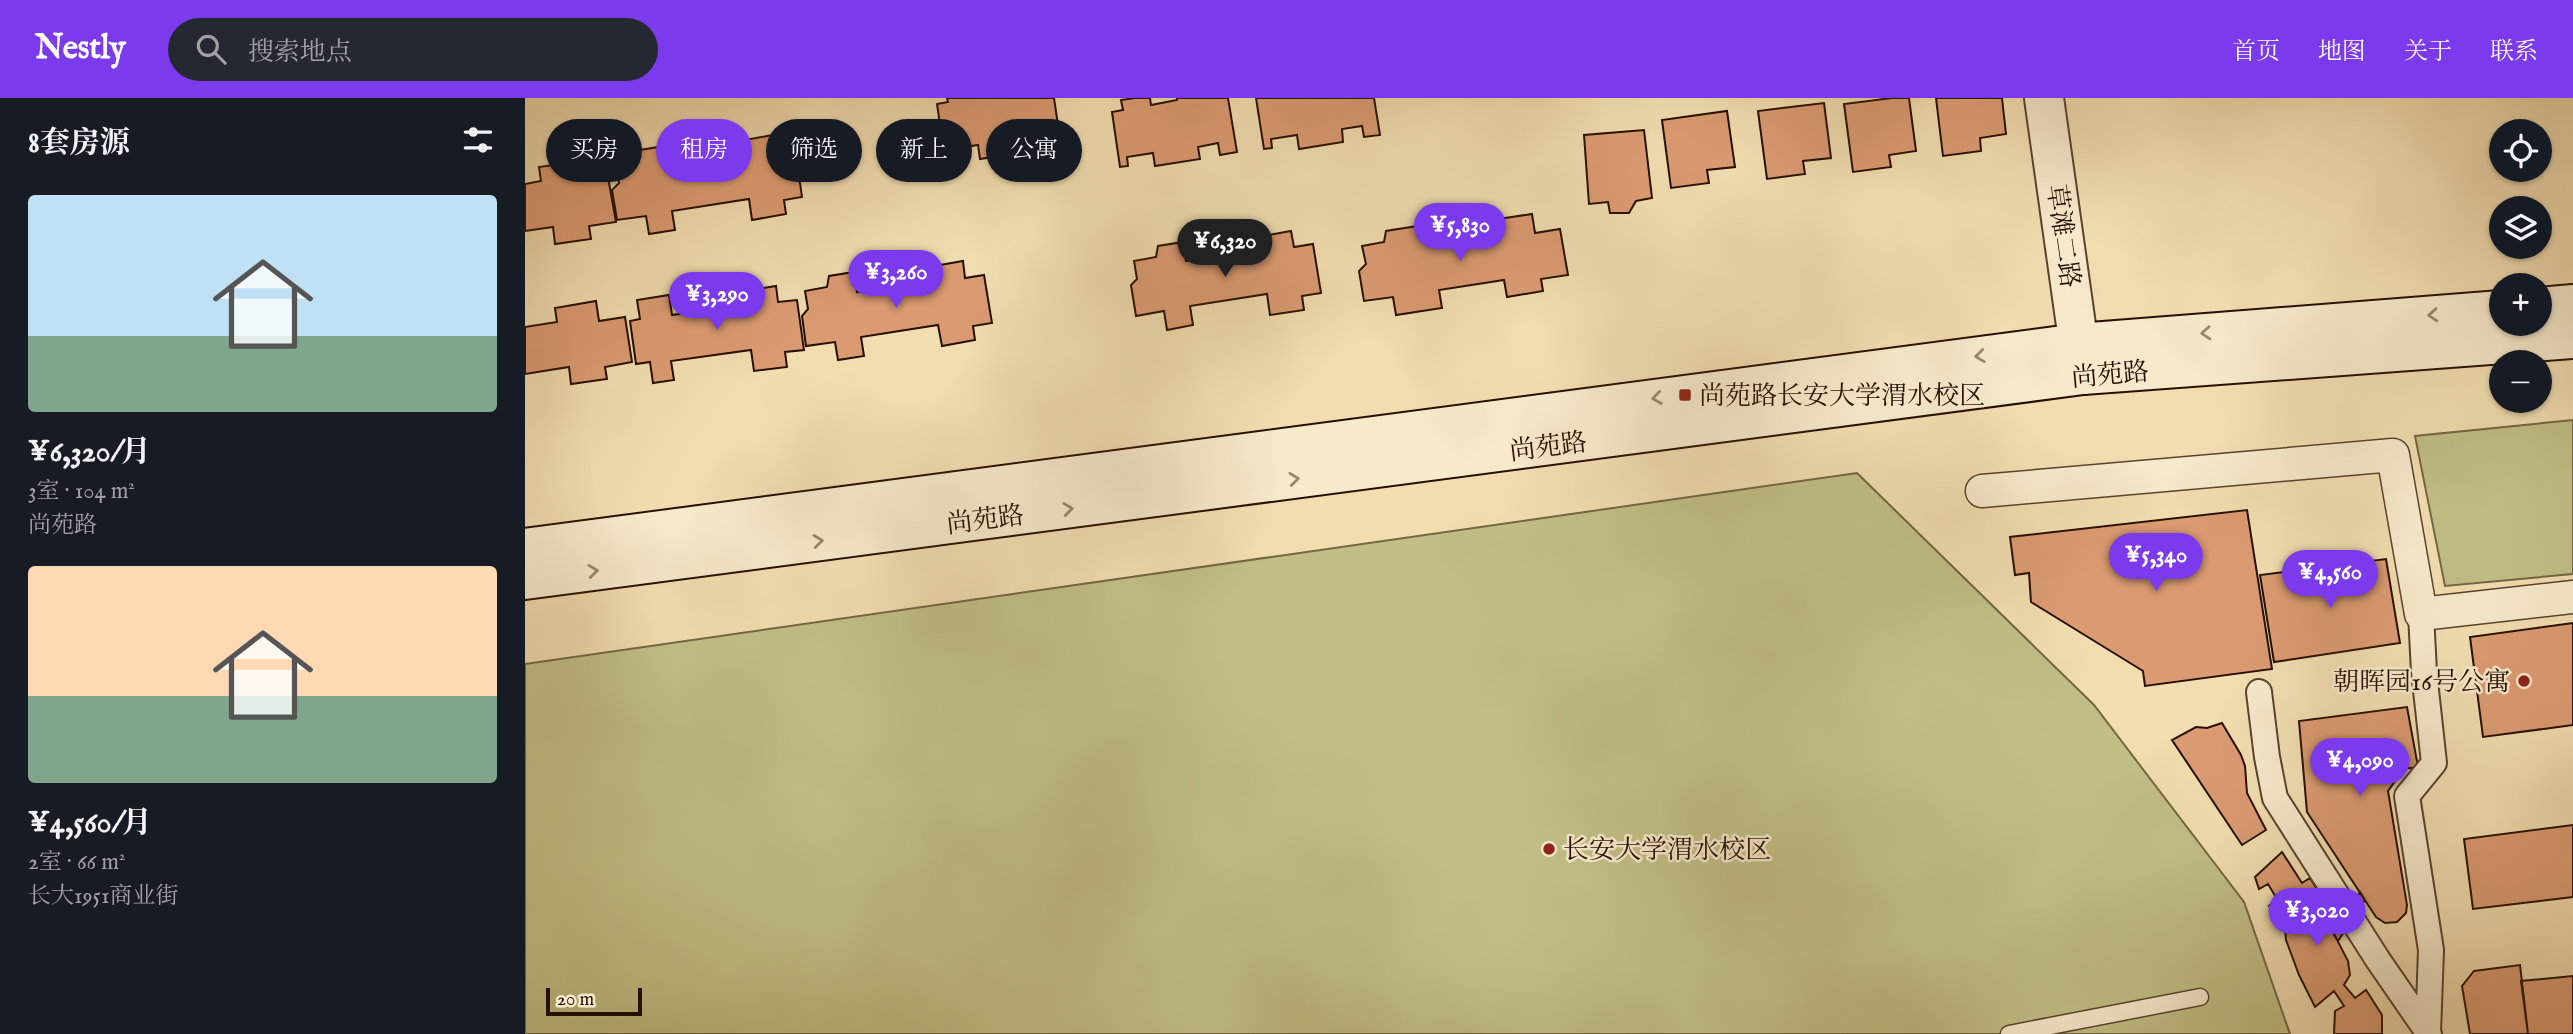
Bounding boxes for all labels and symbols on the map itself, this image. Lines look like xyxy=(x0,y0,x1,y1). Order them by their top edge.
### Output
street label: 草滩二路 xyxy=(2039,182,2086,290)
pin: ¥5,830 xyxy=(1403,204,1517,263)
pin: ¥6,320 xyxy=(1168,220,1282,279)
pin: ¥3,260 xyxy=(839,250,953,310)
pin: ¥3,290 xyxy=(660,272,774,332)
one-way arrow xyxy=(2427,307,2438,322)
one-way arrow xyxy=(2200,325,2211,340)
one-way arrow xyxy=(1974,348,1985,363)
street label: 尚苑路 xyxy=(2070,356,2150,395)
place label: 尚苑路长安大学渭水校区 xyxy=(1699,380,1985,413)
marker: 尚苑路长安大学渭水校区 xyxy=(1677,387,1693,403)
one-way arrow xyxy=(1651,391,1663,406)
street label: 尚苑路 xyxy=(1507,426,1589,469)
one-way arrow xyxy=(1288,472,1299,487)
street label: 尚苑路 xyxy=(944,499,1026,542)
one-way arrow xyxy=(1062,501,1074,516)
pin: ¥5,340 xyxy=(2099,533,2213,593)
one-way arrow xyxy=(812,534,824,549)
pin: ¥4,560 xyxy=(2273,550,2387,610)
one-way arrow xyxy=(587,564,599,579)
place label: 朝晖园16号公寓 xyxy=(2333,666,2510,699)
marker: 朝晖园16号公寓 xyxy=(2516,673,2532,689)
pin: ¥4,090 xyxy=(2303,738,2417,798)
place label: 长安大学渭水校区 xyxy=(1563,834,1771,867)
marker: 长安大学渭水校区 xyxy=(1541,841,1557,857)
pin: ¥3,020 xyxy=(2260,888,2374,948)
scale bar xyxy=(546,985,642,1017)

